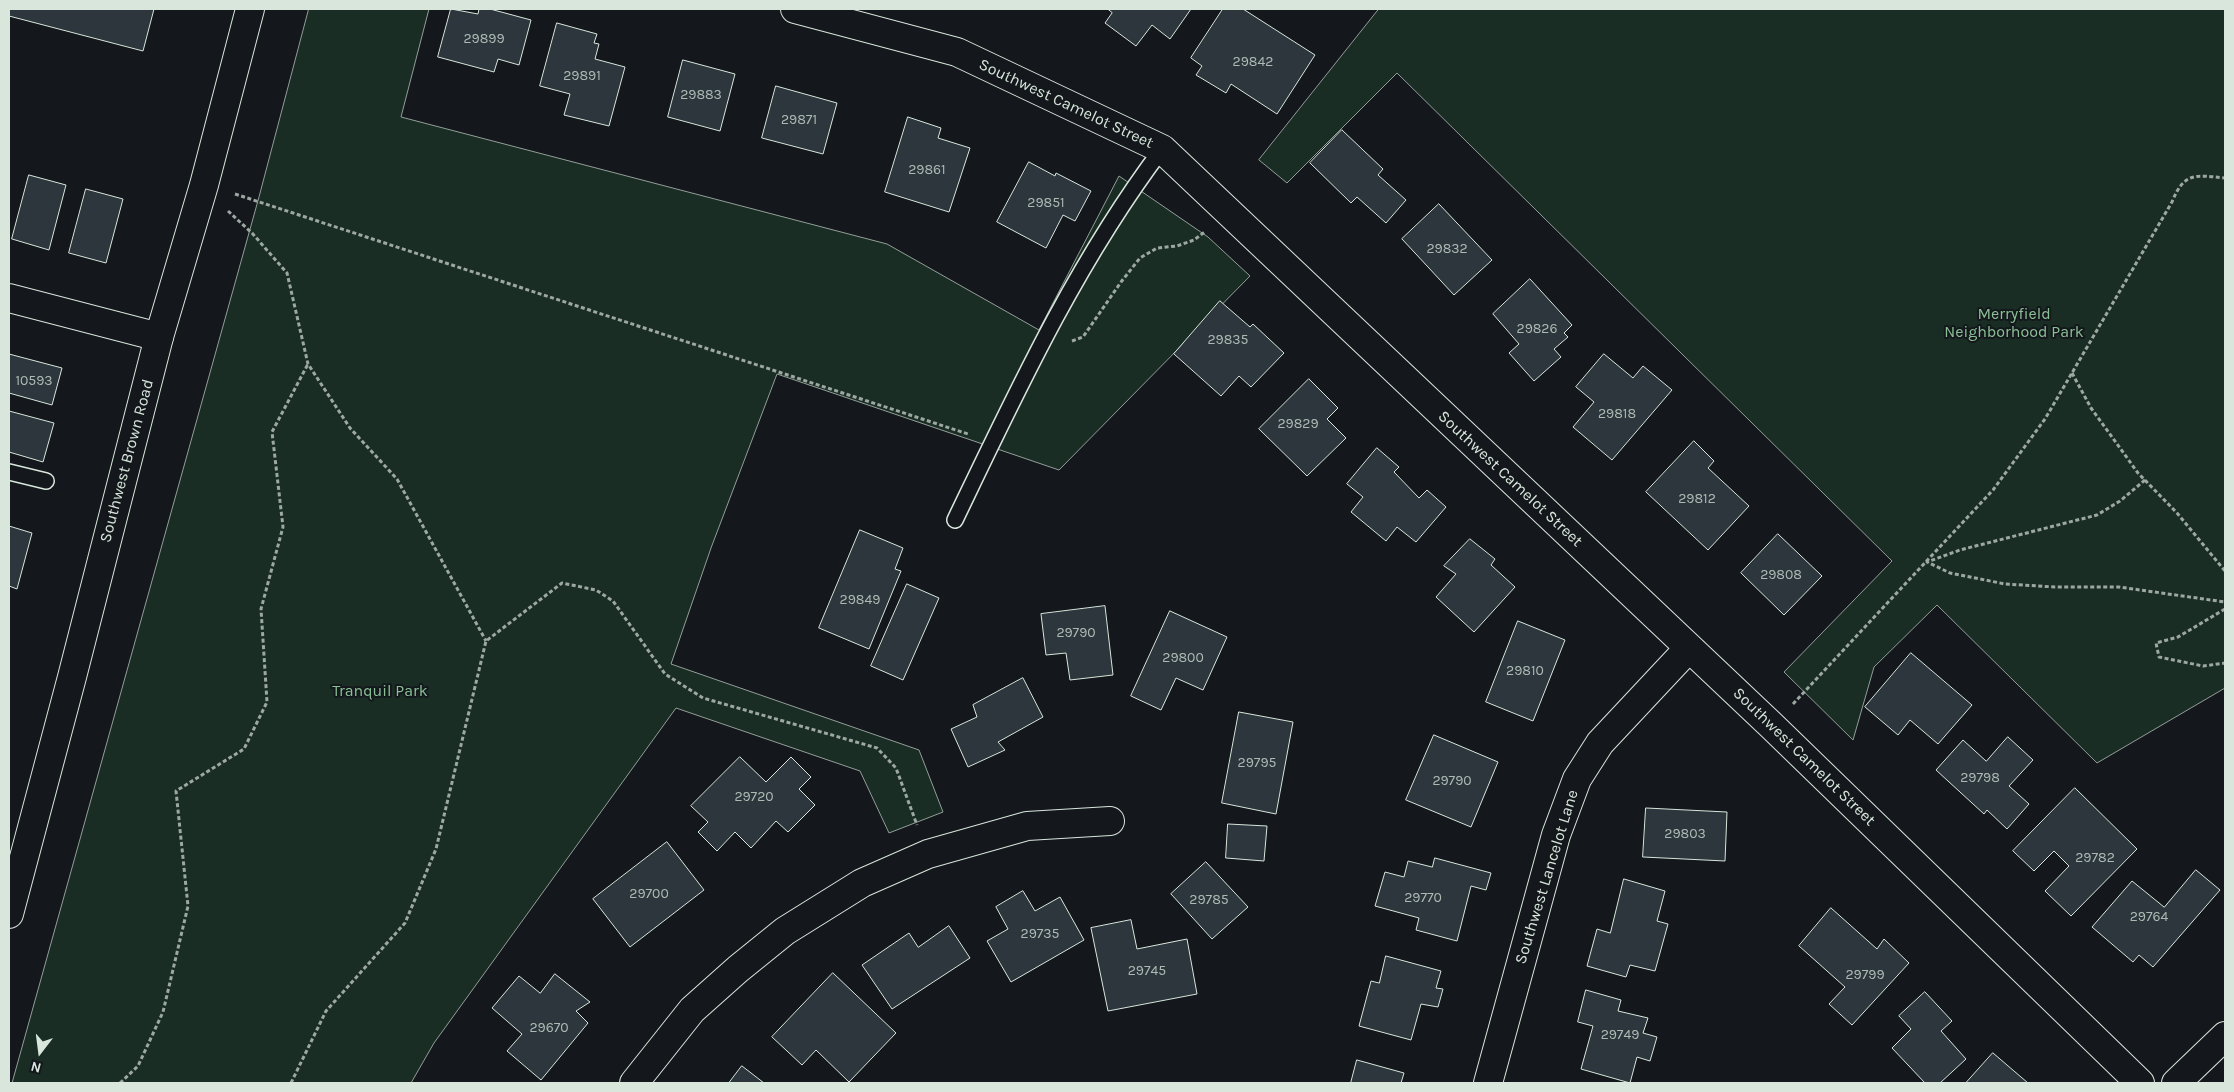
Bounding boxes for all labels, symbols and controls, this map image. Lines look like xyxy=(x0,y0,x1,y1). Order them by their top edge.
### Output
house number: 29899 xyxy=(463,31,505,47)
house number: 29842 xyxy=(1233,54,1273,70)
street label: Southwest Camelot Street xyxy=(976,55,1156,153)
house number: 29891 xyxy=(563,68,601,84)
house number: 29883 xyxy=(680,87,722,103)
house number: 29871 xyxy=(781,112,817,128)
house number: 29861 xyxy=(908,162,946,178)
house number: 29851 xyxy=(1027,195,1065,211)
house number: 29832 xyxy=(1426,241,1468,257)
park label: Merryfield Neighborhood Park xyxy=(1944,304,2084,342)
house number: 29826 xyxy=(1517,321,1557,337)
house number: 29835 xyxy=(1207,332,1249,348)
house number: 10593 xyxy=(15,373,53,389)
street label: Southwest Brown Road xyxy=(96,377,158,545)
house number: 29818 xyxy=(1598,406,1636,422)
street label: Southwest Camelot Street xyxy=(1434,407,1586,551)
house number: 29829 xyxy=(1277,416,1319,432)
house number: 29812 xyxy=(1678,491,1716,507)
house number: 29808 xyxy=(1760,567,1802,583)
house number: 29849 xyxy=(840,592,880,608)
house number: 29790 xyxy=(1056,625,1096,641)
house number: 29800 xyxy=(1162,650,1204,666)
house number: 29810 xyxy=(1506,663,1544,679)
park label: Tranquil Park xyxy=(332,681,428,701)
street label: Southwest Camelot Street xyxy=(1729,684,1879,830)
house number: 29795 xyxy=(1238,755,1276,771)
house number: 29798 xyxy=(1960,770,2000,786)
house number: 29790 xyxy=(1432,773,1472,789)
street label: Southwest Lancelot Lane xyxy=(1511,787,1583,967)
house number: 29720 xyxy=(734,789,774,805)
house number: 29803 xyxy=(1664,826,1706,842)
house number: 29782 xyxy=(2075,850,2115,866)
house number: 29700 xyxy=(629,886,669,902)
house number: 29770 xyxy=(1404,890,1442,906)
house number: 29785 xyxy=(1189,892,1229,908)
house number: 29764 xyxy=(2130,909,2168,925)
house number: 29735 xyxy=(1021,926,1059,942)
house number: 29745 xyxy=(1128,963,1166,979)
house number: 29799 xyxy=(1845,967,1885,983)
house number: 29670 xyxy=(529,1020,569,1036)
north arrow xyxy=(15,1027,65,1077)
house number: 29749 xyxy=(1601,1027,1639,1043)
text: N xyxy=(29,1057,43,1076)

